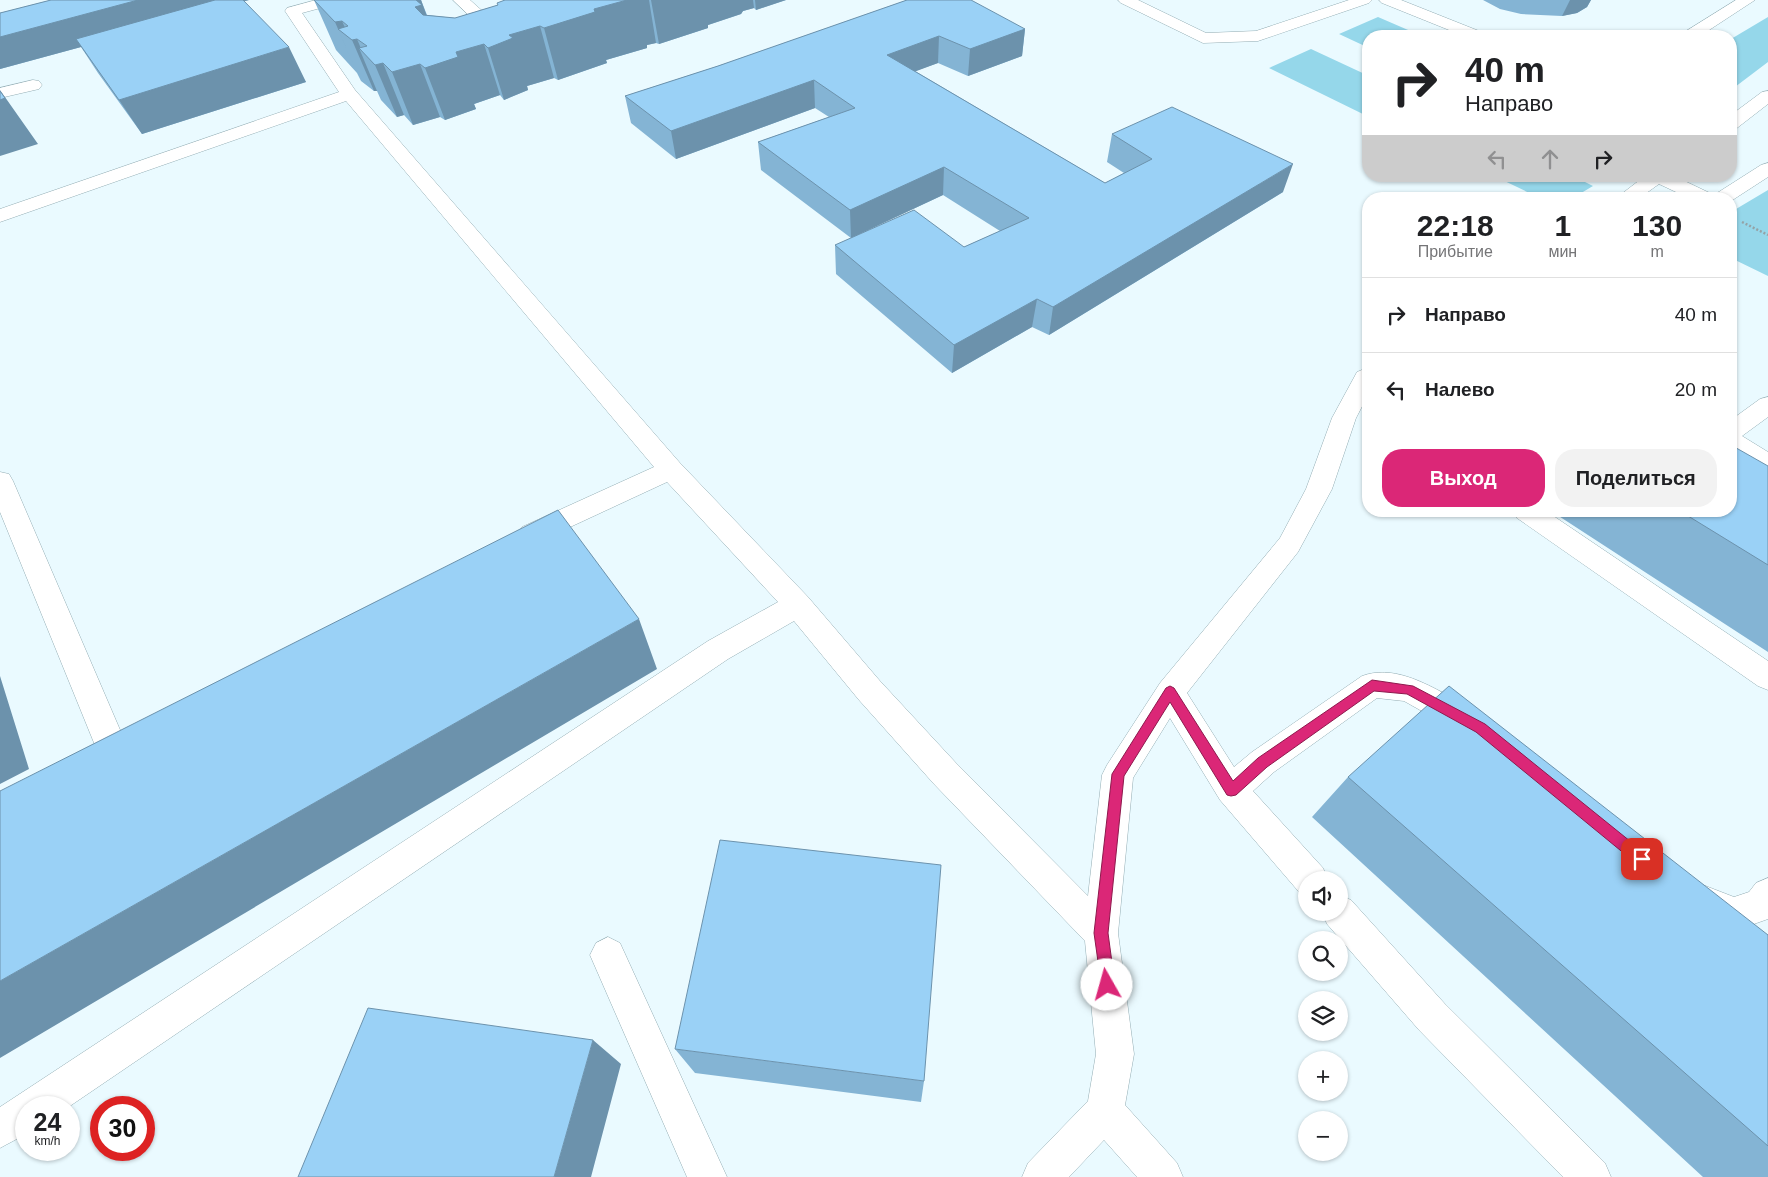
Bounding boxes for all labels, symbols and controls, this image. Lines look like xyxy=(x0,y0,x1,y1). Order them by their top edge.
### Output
icon: right xyxy=(1382,50,1447,115)
text: 40 m xyxy=(1465,50,1545,89)
text: Направо xyxy=(1465,91,1553,116)
icon: left xyxy=(1483,145,1511,173)
icon: ahead xyxy=(1536,145,1564,173)
icon: right xyxy=(1589,145,1617,173)
text: 22:18 xyxy=(1417,209,1494,242)
text: 1 xyxy=(1554,209,1571,242)
text: 130 xyxy=(1632,209,1682,242)
text: Прибытие xyxy=(1418,243,1493,260)
text: мин xyxy=(1548,243,1577,260)
text: m xyxy=(1650,243,1664,260)
icon: right xyxy=(1382,301,1410,329)
text: Направо xyxy=(1425,304,1506,325)
text: 40 m xyxy=(1675,304,1717,325)
icon: left xyxy=(1382,376,1410,404)
text: Налево xyxy=(1425,379,1495,400)
text: 20 m xyxy=(1675,379,1717,400)
button: Выход xyxy=(1382,449,1545,507)
button: Поделиться xyxy=(1555,449,1717,507)
pin xyxy=(1621,838,1663,880)
icon: arrive xyxy=(1628,845,1656,873)
map controls xyxy=(1298,871,1348,1161)
button: sound xyxy=(1298,871,1348,921)
button: search xyxy=(1298,931,1348,981)
position arrow xyxy=(1080,958,1132,1010)
button: layers xyxy=(1298,991,1348,1041)
button: + xyxy=(1298,1051,1348,1101)
speed limit sign: 30 xyxy=(90,1096,155,1161)
text: 24 xyxy=(34,1108,61,1136)
button: − xyxy=(1298,1111,1348,1161)
text: km/h xyxy=(34,1134,61,1148)

